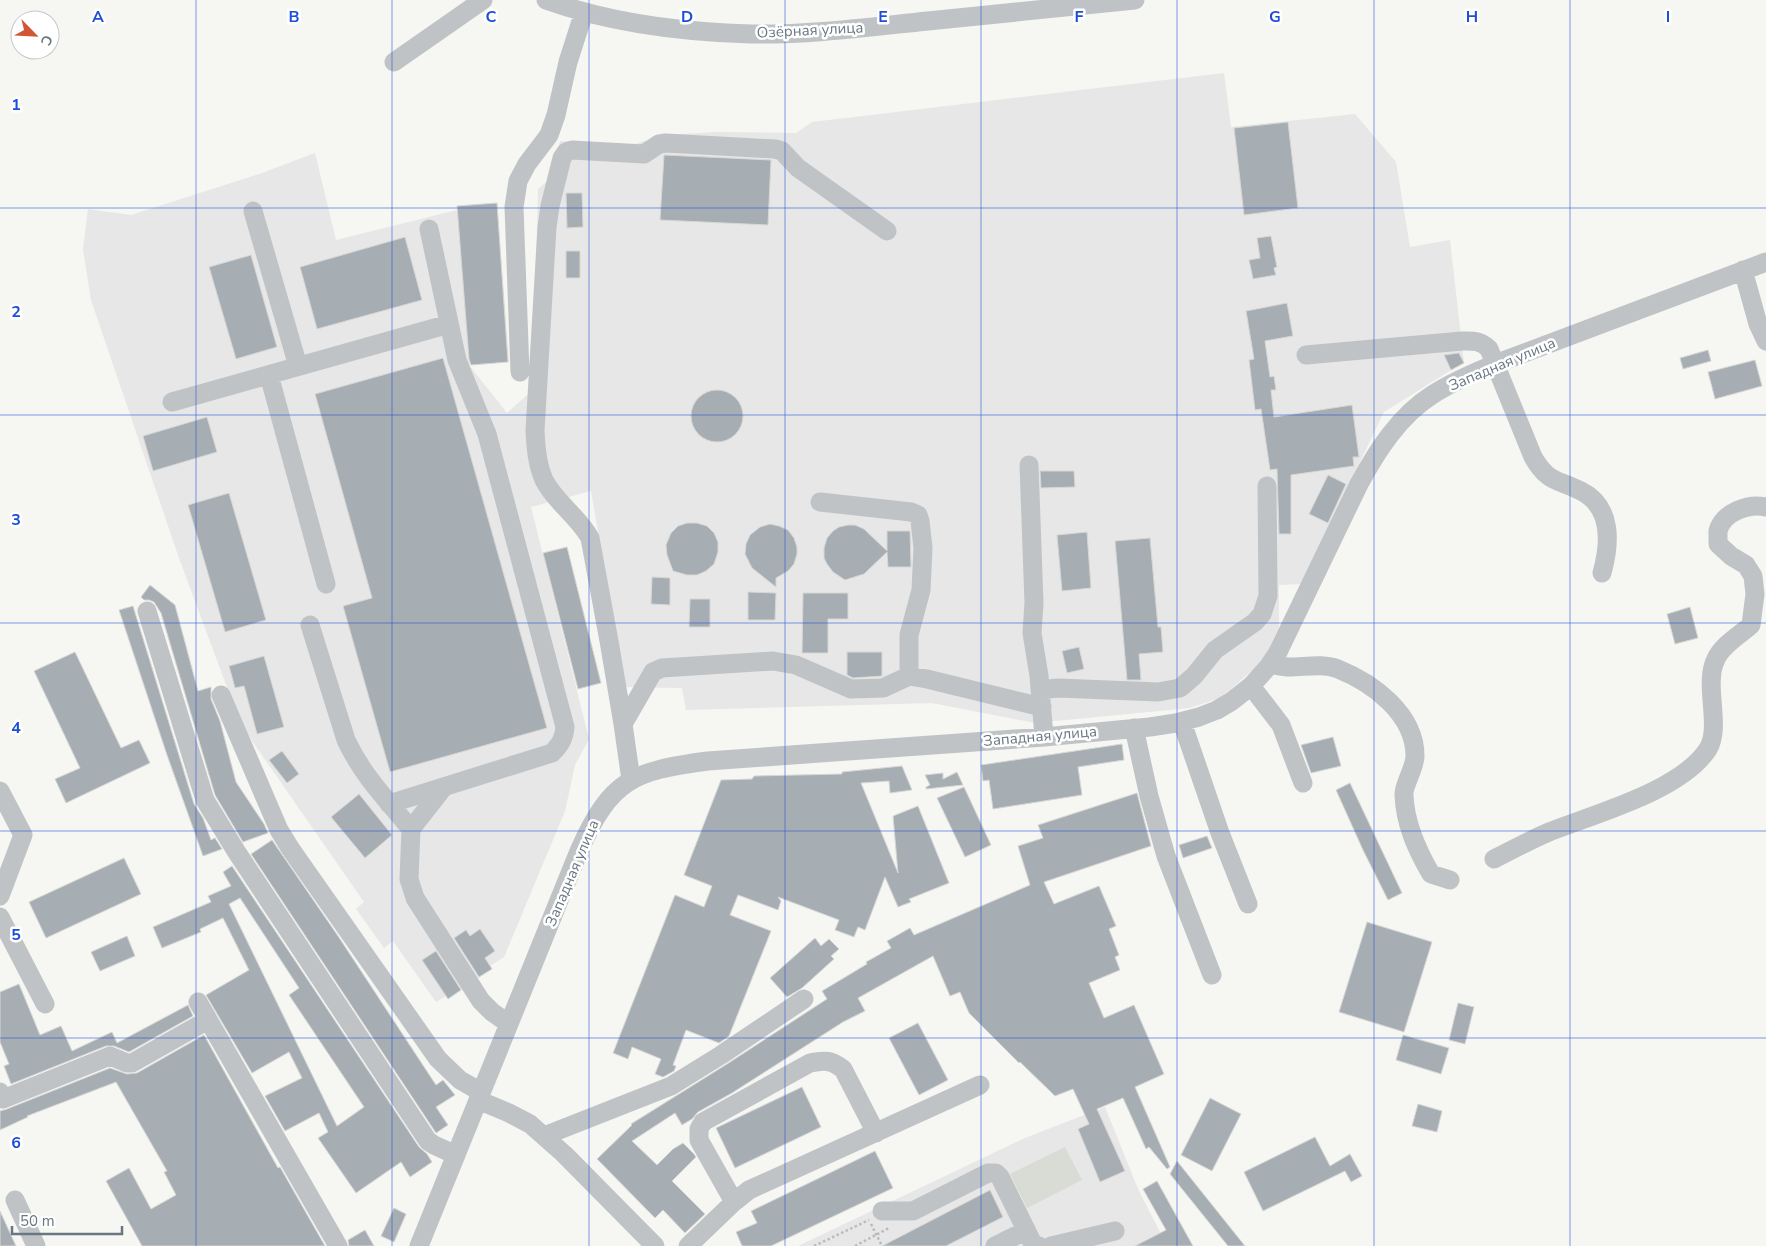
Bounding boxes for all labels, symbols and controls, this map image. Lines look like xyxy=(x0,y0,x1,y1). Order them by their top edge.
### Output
text: A xyxy=(92,6,104,28)
text: B xyxy=(288,6,300,28)
text: C xyxy=(486,6,497,28)
text: D xyxy=(681,6,693,28)
text: E xyxy=(878,6,888,28)
text: F xyxy=(1075,6,1084,28)
text: G xyxy=(1269,6,1281,28)
text: H xyxy=(1466,6,1478,28)
text: I xyxy=(1666,6,1670,28)
north arrow xyxy=(10,10,60,60)
street label: Озёрная улица xyxy=(756,17,864,43)
text: С xyxy=(36,32,57,49)
text: 1 xyxy=(11,94,21,116)
text: 2 xyxy=(11,301,21,323)
street label: Западная улица xyxy=(1446,333,1558,395)
text: 3 xyxy=(11,509,21,531)
text: 4 xyxy=(11,717,21,739)
street label: Западная улица xyxy=(982,721,1098,751)
street label: Западная улица xyxy=(541,817,603,929)
text: 5 xyxy=(11,924,21,946)
text: 6 xyxy=(11,1132,21,1154)
scale bar xyxy=(12,1204,122,1236)
text: 50 m xyxy=(20,1211,55,1231)

